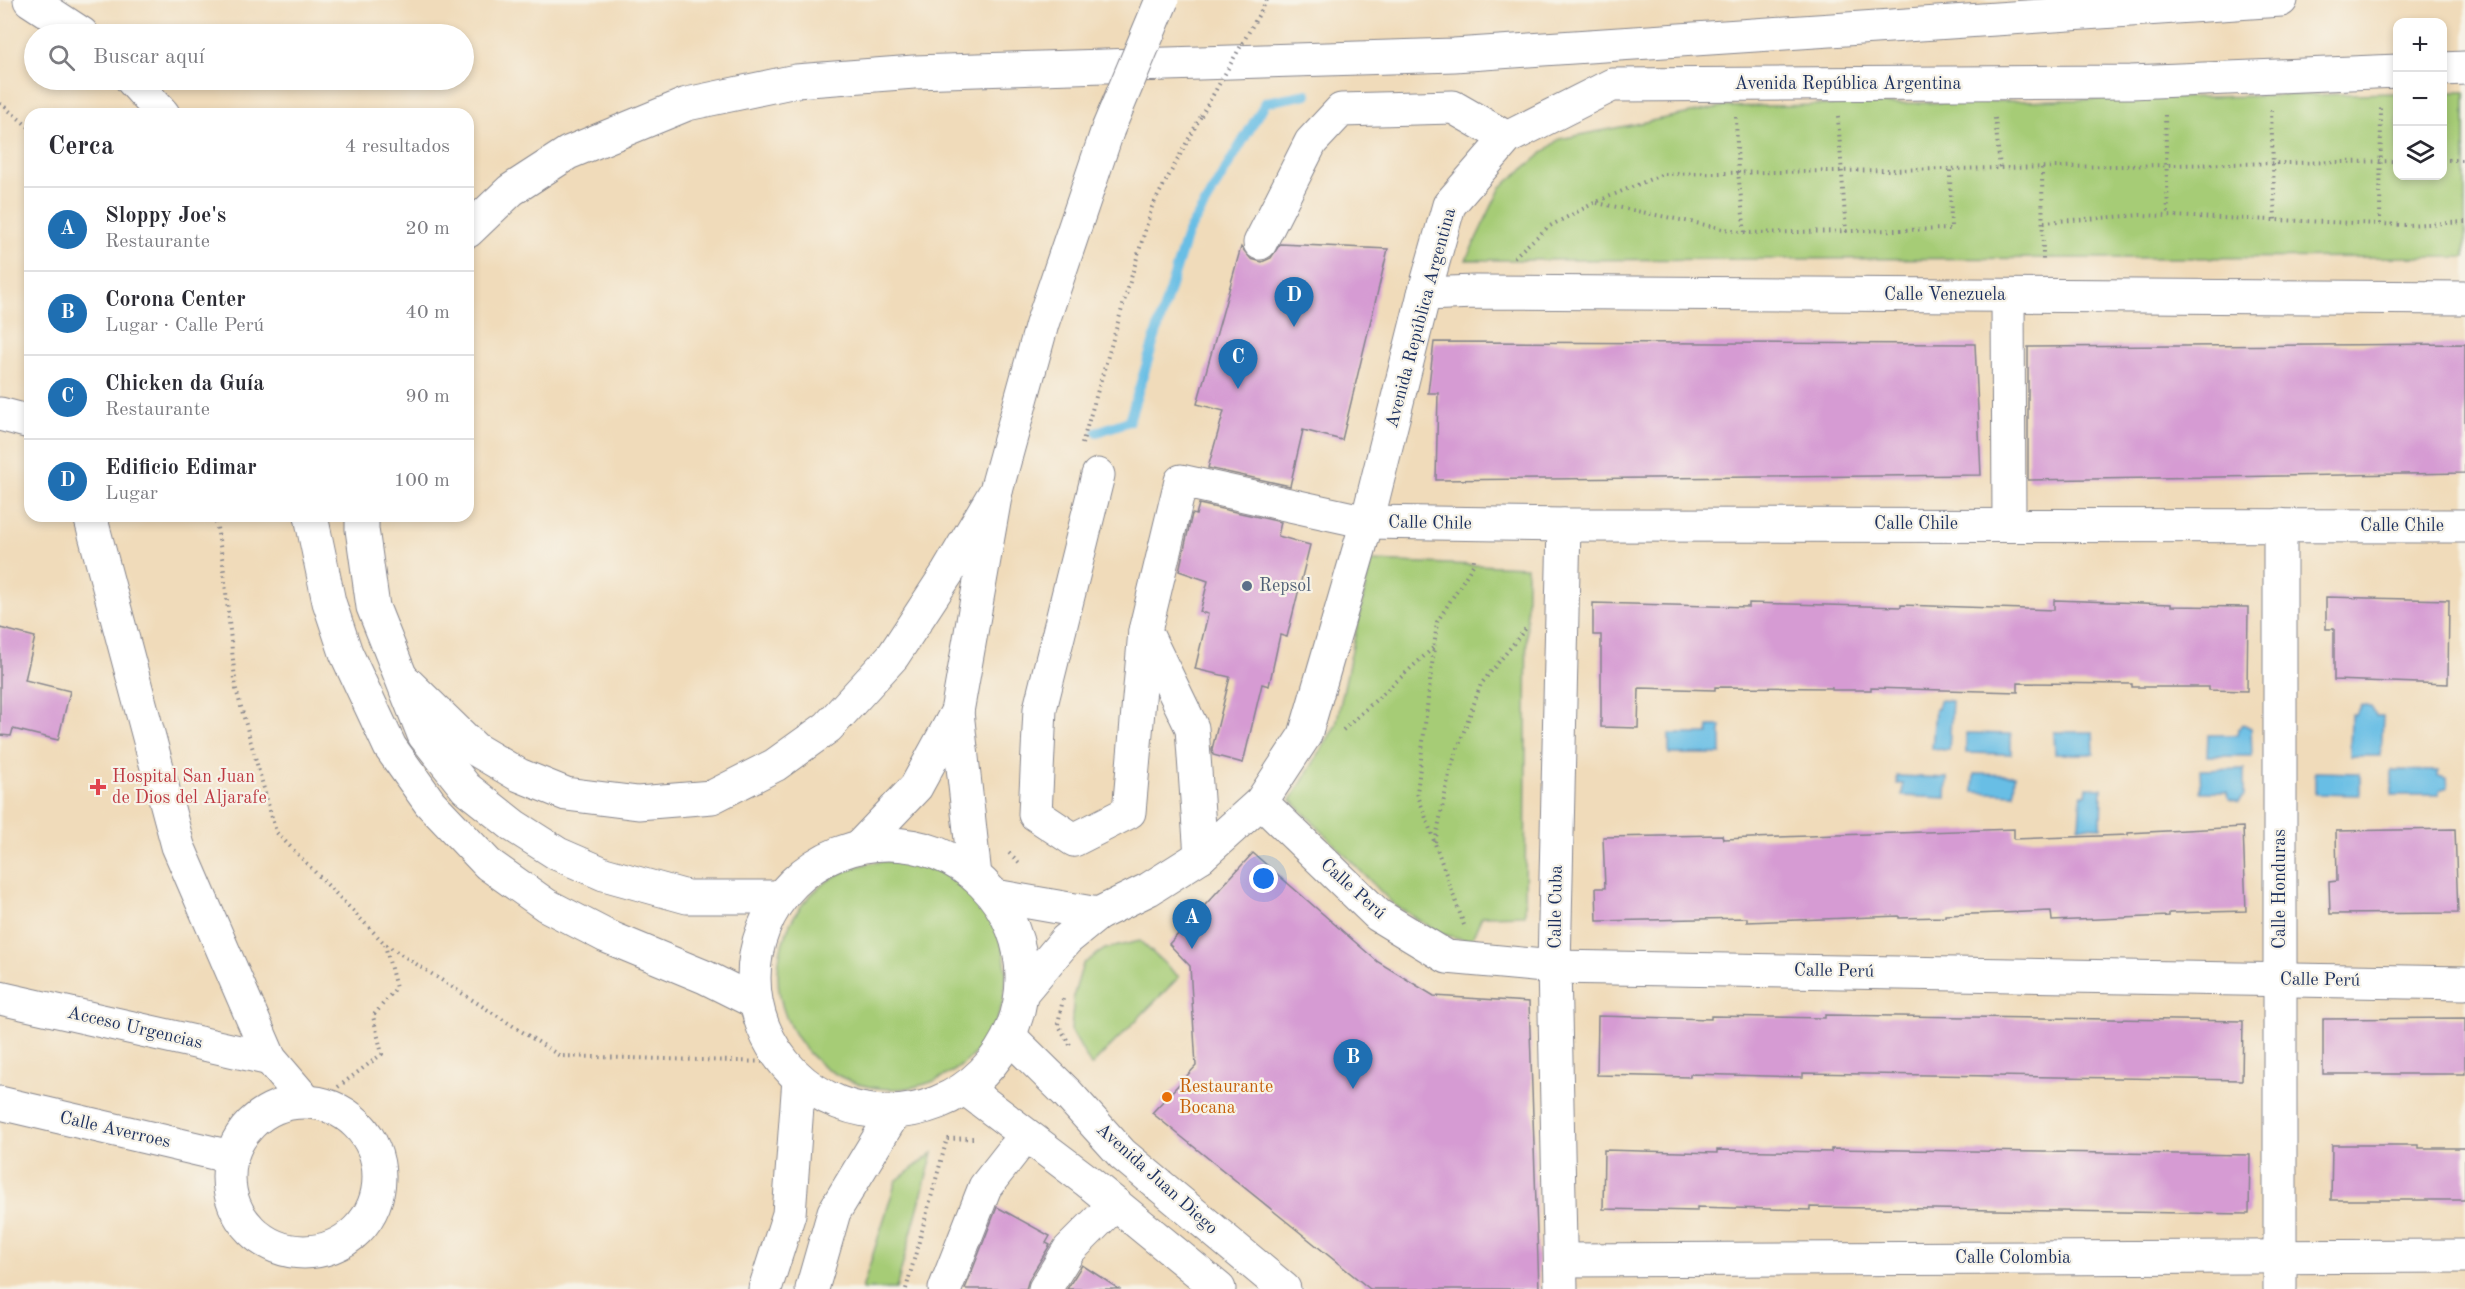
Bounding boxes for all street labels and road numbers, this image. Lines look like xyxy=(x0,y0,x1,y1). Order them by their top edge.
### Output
street label: Avenida República Argentina xyxy=(1735,75,1962,93)
street label: Avenida República Argentina xyxy=(1383,206,1459,430)
street label: Calle Venezuela xyxy=(1884,286,2006,304)
street label: Calle Chile xyxy=(1388,513,1472,533)
street label: Calle Chile xyxy=(1874,515,1958,533)
street label: Calle Chile xyxy=(2360,517,2444,535)
street label: Calle Honduras xyxy=(2271,829,2289,949)
street label: Calle Perú xyxy=(1317,855,1389,923)
street label: Calle Cuba xyxy=(1546,865,1566,949)
street label: Calle Perú xyxy=(1794,961,1875,981)
street label: Calle Perú xyxy=(2280,970,2361,990)
street label: Acceso Urgencias xyxy=(66,1004,204,1052)
street label: Calle Averroes xyxy=(58,1108,172,1152)
street label: Avenida Juan Diego xyxy=(1093,1120,1221,1238)
street label: Calle Colombia xyxy=(1955,1249,2071,1267)

